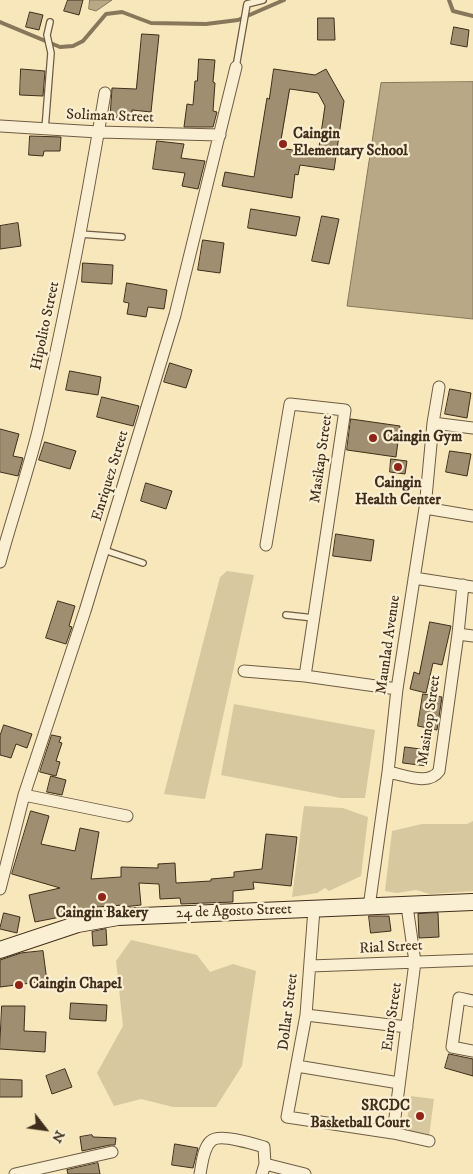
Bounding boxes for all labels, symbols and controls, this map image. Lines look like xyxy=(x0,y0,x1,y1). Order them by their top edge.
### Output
street label: Soliman Street xyxy=(66,106,154,128)
place label: Caingin Elementary School xyxy=(293,126,408,161)
marker: Caingin Elementary School xyxy=(277,138,289,150)
street label: Hipolito Street xyxy=(28,280,64,372)
street label: Masikap Street xyxy=(307,414,337,504)
street label: Enriquez Street xyxy=(89,428,133,524)
place label: Caingin Gym xyxy=(383,429,462,447)
marker: Caingin Gym xyxy=(367,432,379,444)
marker: Caingin Health Center xyxy=(392,461,404,473)
place label: Caingin Health Center xyxy=(355,475,441,510)
street label: Maunlad Avenue xyxy=(373,594,405,696)
street label: Masinop Street xyxy=(415,674,445,766)
marker: Caingin Bakery xyxy=(96,891,108,903)
street label: 24 de Agosto Street xyxy=(176,901,292,923)
place label: Caingin Bakery xyxy=(56,905,148,923)
street label: Rial Street xyxy=(359,937,423,959)
street label: Dollar Street xyxy=(275,972,303,1052)
place label: Caingin Chapel xyxy=(29,976,122,994)
marker: Caingin Chapel xyxy=(13,979,25,991)
street label: Euro Street xyxy=(379,981,407,1053)
place label: SRCDC Basketball Court xyxy=(310,1098,410,1133)
north arrow xyxy=(20,1104,70,1154)
marker: SRCDC Basketball Court xyxy=(414,1110,426,1122)
text: N xyxy=(47,1127,69,1146)

